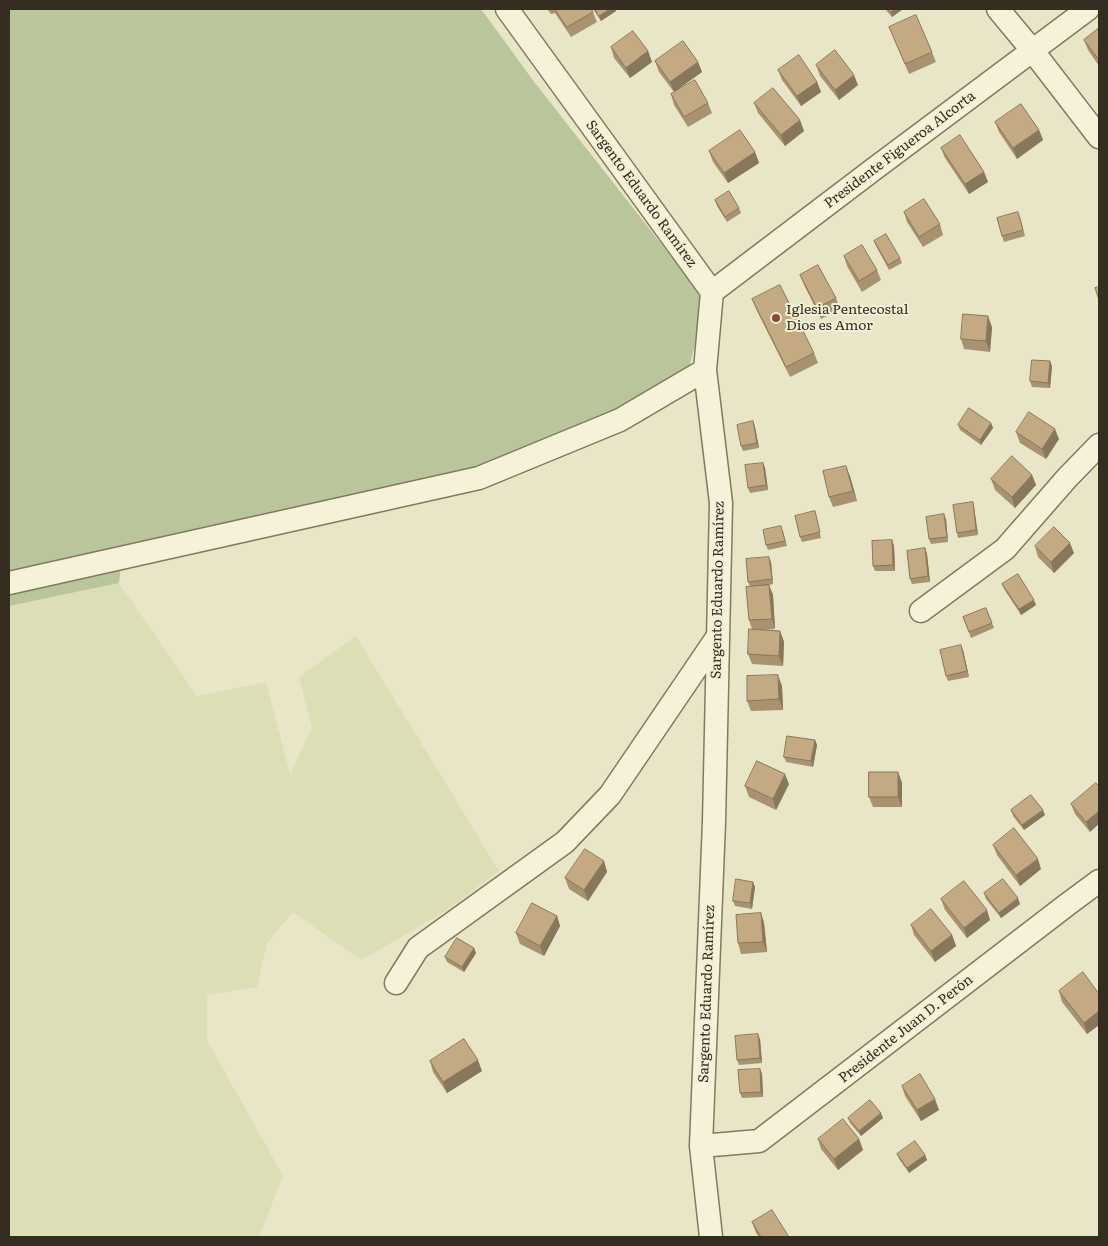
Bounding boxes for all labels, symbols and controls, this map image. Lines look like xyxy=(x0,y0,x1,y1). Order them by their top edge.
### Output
street label: Presidente Figueroa Alcorta xyxy=(821,88,979,212)
street label: Sargento Eduardo Ramírez xyxy=(582,117,700,271)
place label: Iglesia Pentecostal Dios es Amor xyxy=(786,302,908,334)
marker: Iglesia Pentecostal Dios es Amor xyxy=(770,312,782,324)
street label: Sargento Eduardo Ramírez xyxy=(708,501,728,679)
street label: Sargento Eduardo Ramírez xyxy=(696,905,718,1083)
street label: Presidente Juan D. Perón xyxy=(835,971,977,1087)

